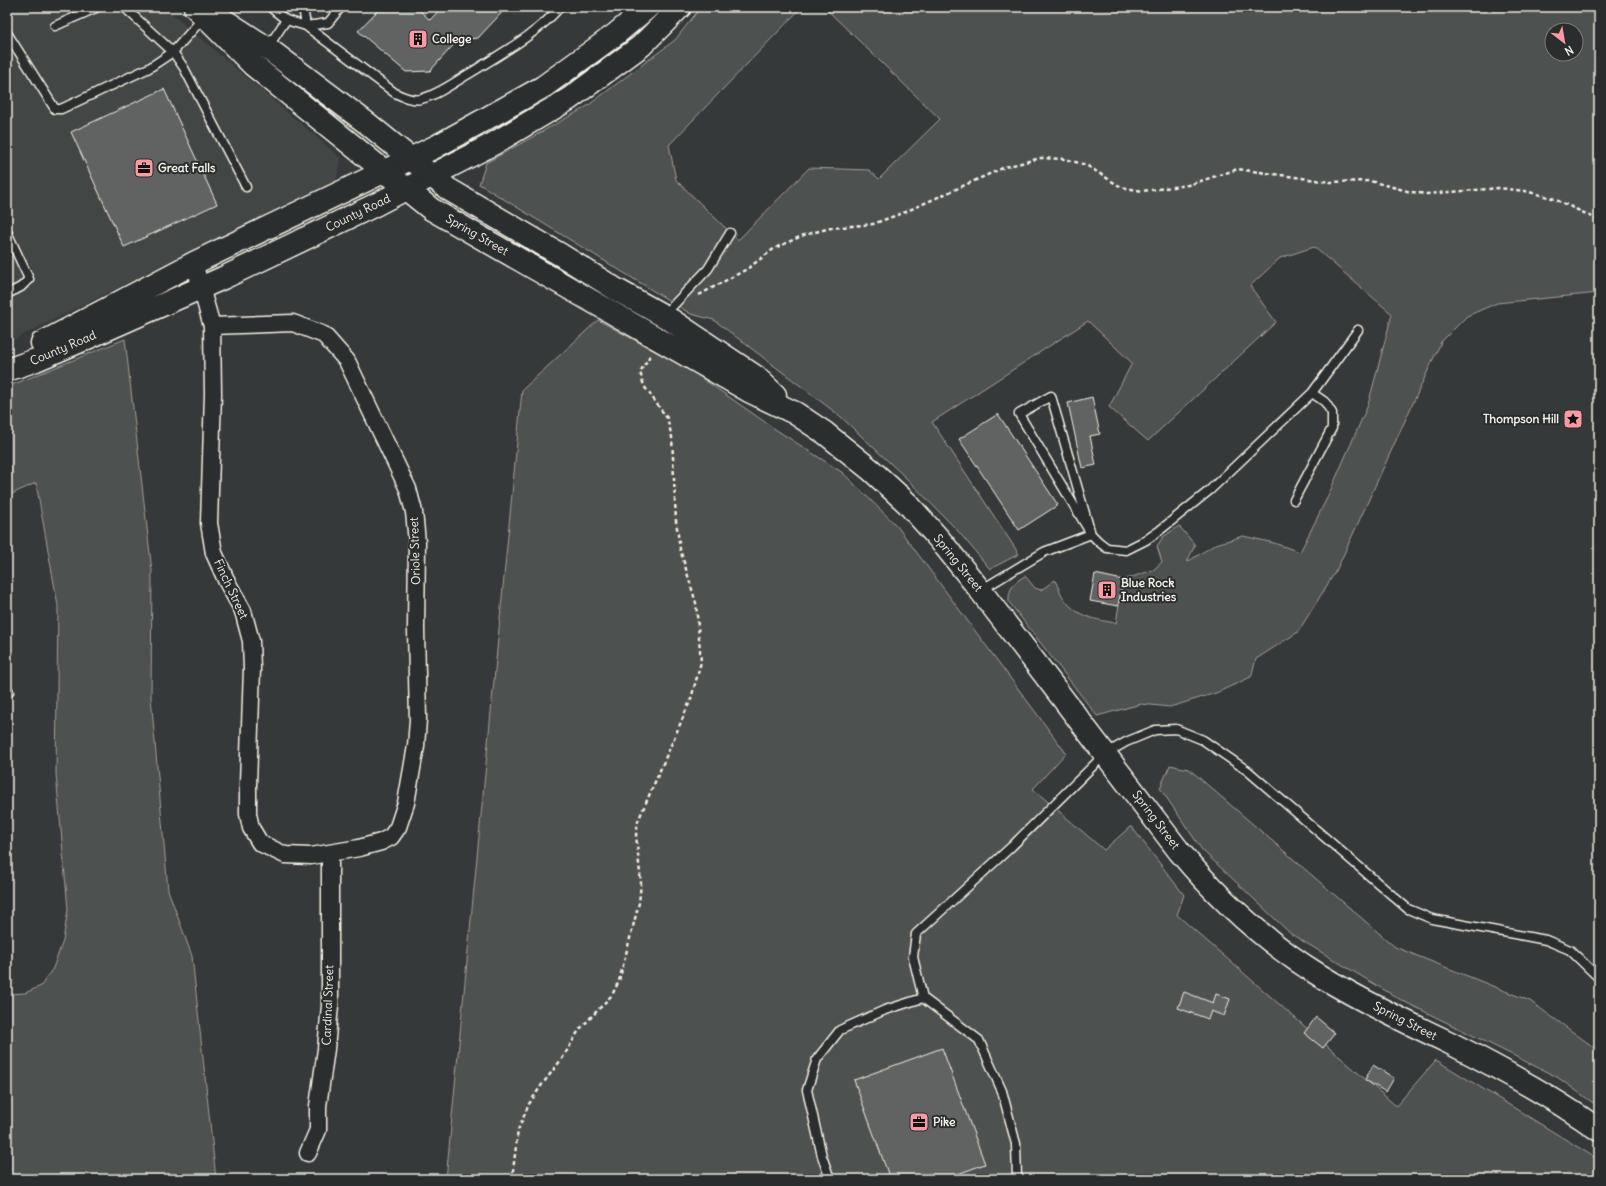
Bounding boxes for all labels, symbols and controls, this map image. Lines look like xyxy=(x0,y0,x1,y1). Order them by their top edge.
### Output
north arrow xyxy=(1544,22,1584,62)
building icon: College xyxy=(407,28,429,50)
place label: College xyxy=(432,31,472,47)
text: N xyxy=(1562,43,1576,59)
office icon: Great Falls xyxy=(133,157,155,179)
place label: Great Falls xyxy=(158,160,216,175)
street label: County Road xyxy=(323,190,393,235)
street label: Spring Street xyxy=(443,211,511,258)
street label: County Road xyxy=(28,327,98,368)
place icon: Thompson Hill xyxy=(1562,408,1584,430)
place label: Thompson Hill xyxy=(1483,411,1559,427)
street label: Oriole Street xyxy=(406,517,423,585)
street label: Spring Street xyxy=(931,531,986,594)
street label: Finch Street xyxy=(211,556,252,621)
place label: Blue Rock Industries xyxy=(1121,575,1177,604)
building icon: Blue Rock Industries xyxy=(1096,579,1118,601)
street label: Spring Street xyxy=(1129,787,1183,852)
street label: Cardinal Street xyxy=(319,964,336,1045)
street label: Spring Street xyxy=(1371,998,1440,1043)
office icon: Pike xyxy=(908,1111,930,1133)
place label: Pike xyxy=(933,1114,956,1129)

